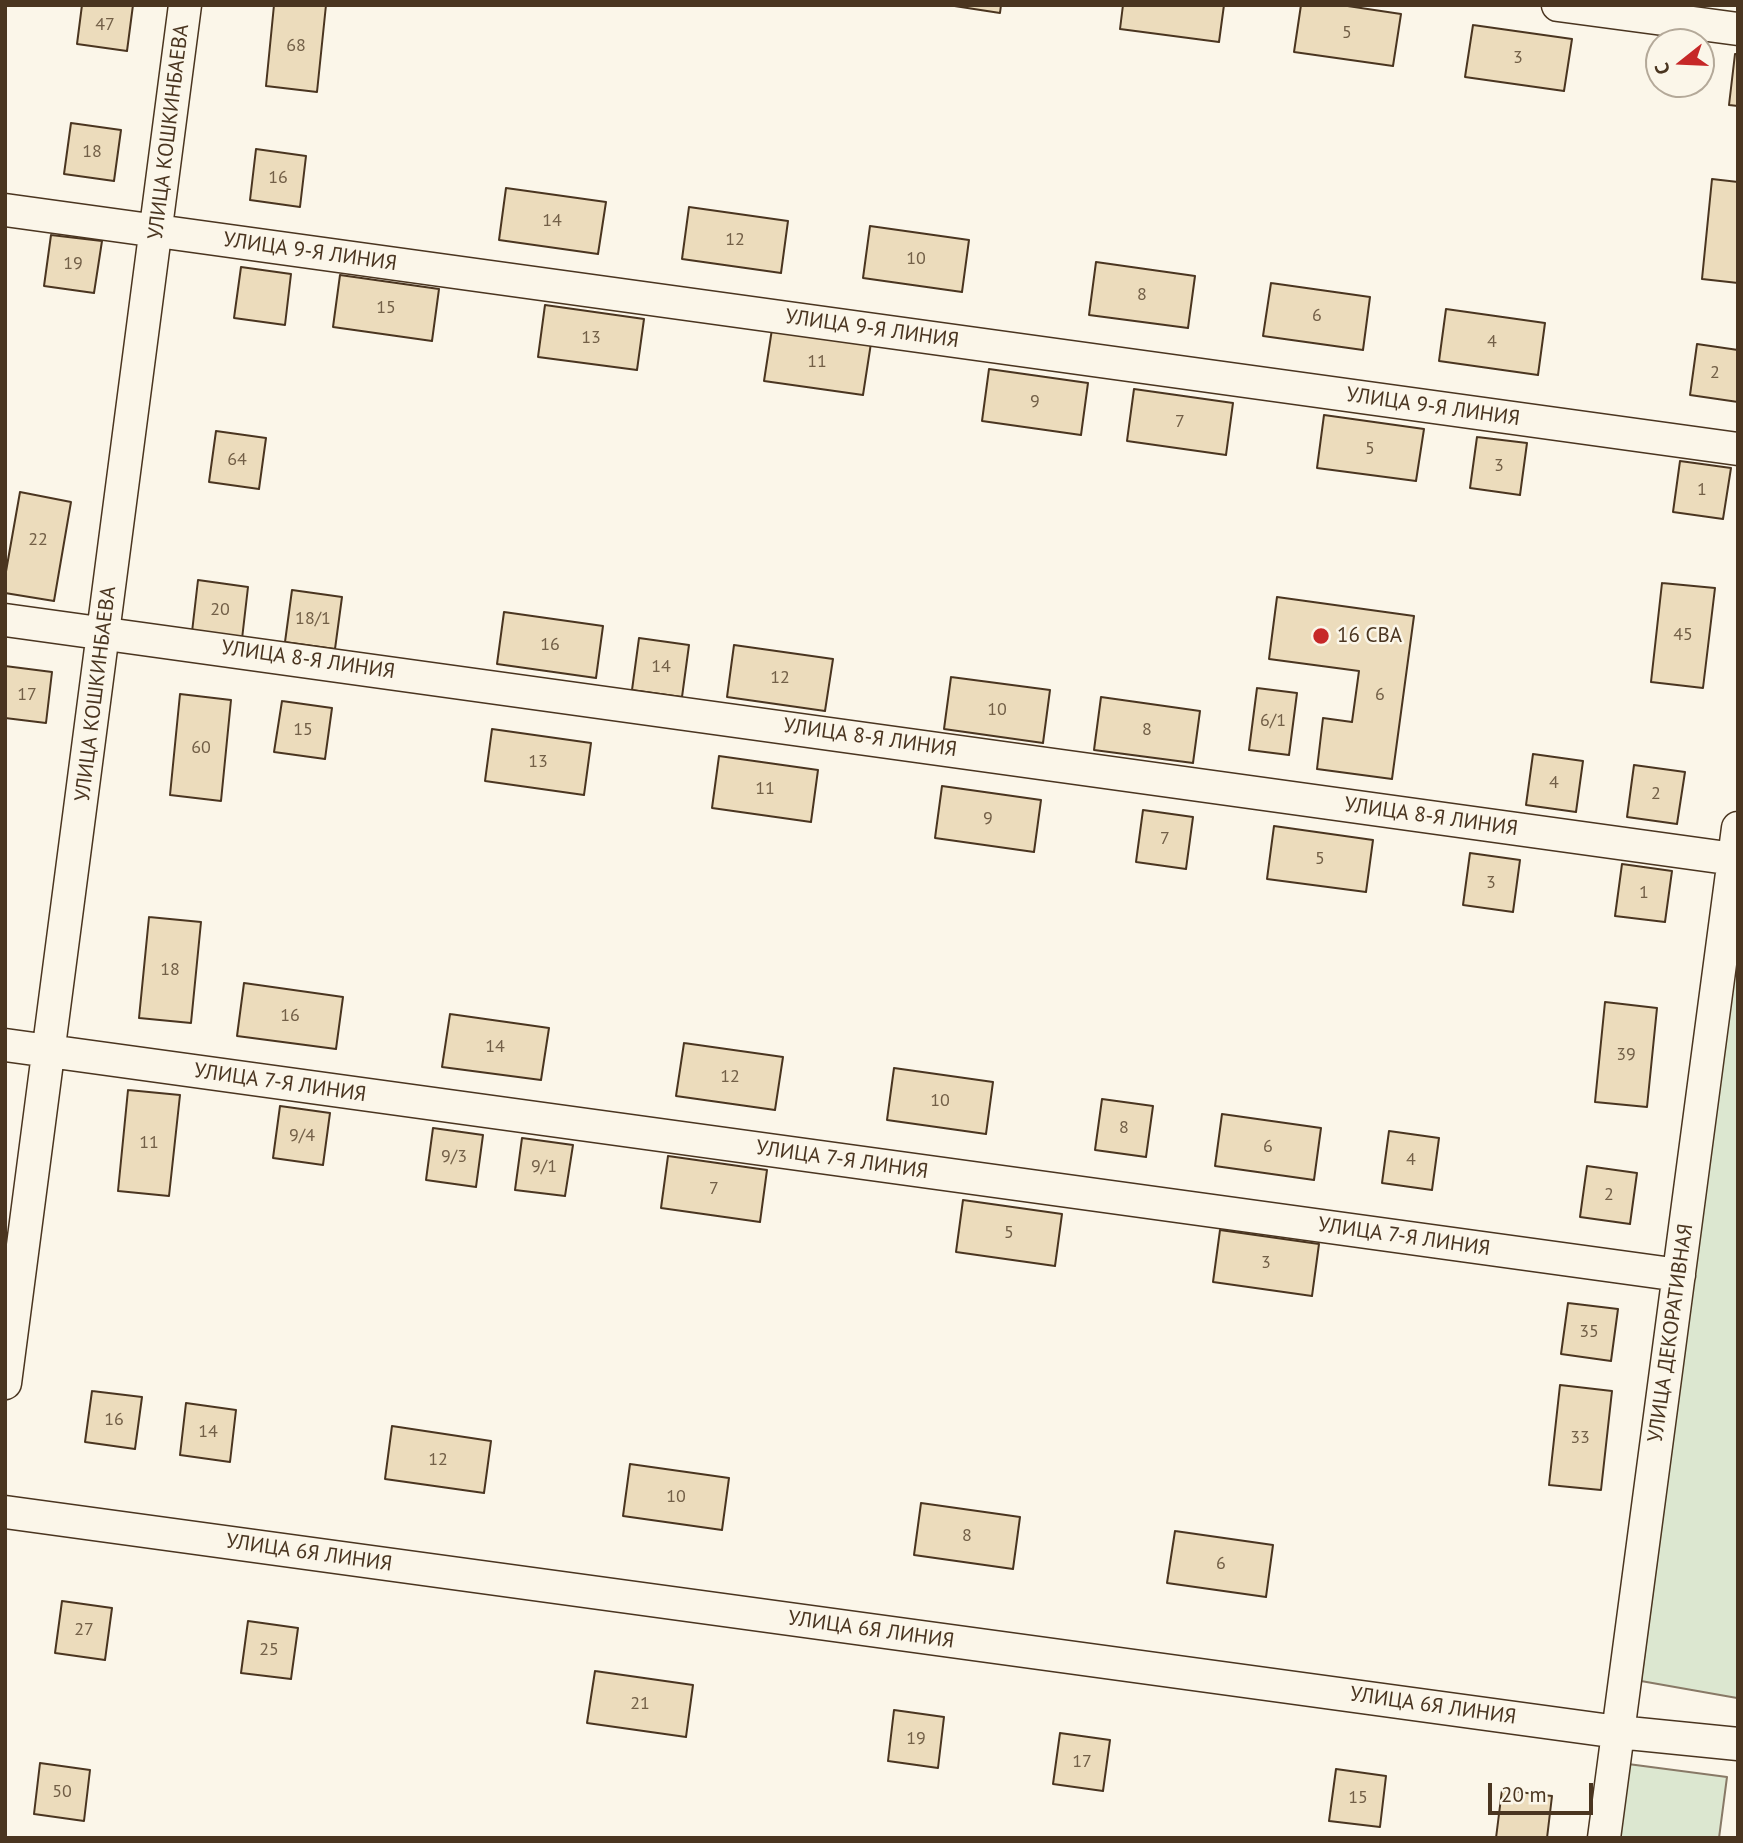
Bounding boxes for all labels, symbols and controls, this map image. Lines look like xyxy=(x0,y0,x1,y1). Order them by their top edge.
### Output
house number: 47 xyxy=(95,14,115,36)
house number: 5 xyxy=(1342,22,1352,44)
street label: УЛИЦА КОШКИНБАЕВА xyxy=(143,23,195,241)
north arrow xyxy=(1645,28,1715,98)
house number: 68 xyxy=(286,35,306,57)
house number: 3 xyxy=(1513,47,1523,69)
text: С xyxy=(1649,60,1675,78)
house number: 18 xyxy=(82,141,102,163)
house number: 16 xyxy=(268,167,288,189)
house number: 14 xyxy=(542,210,562,232)
street label: УЛИЦА 9-Я ЛИНИЯ xyxy=(222,227,398,277)
house number: 12 xyxy=(725,229,745,251)
house number: 10 xyxy=(906,248,926,270)
house number: 19 xyxy=(63,253,83,275)
house number: 8 xyxy=(1137,284,1147,306)
house number: 15 xyxy=(376,297,396,319)
street label: УЛИЦА 9-Я ЛИНИЯ xyxy=(784,304,960,354)
house number: 6 xyxy=(1312,305,1322,327)
house number: 13 xyxy=(581,327,601,349)
house number: 4 xyxy=(1487,331,1497,353)
house number: 11 xyxy=(807,351,827,373)
house number: 2 xyxy=(1710,362,1720,384)
street label: УЛИЦА 9-Я ЛИНИЯ xyxy=(1345,382,1521,432)
house number: 9 xyxy=(1030,391,1040,413)
house number: 7 xyxy=(1175,411,1185,433)
house number: 5 xyxy=(1365,438,1375,460)
house number: 64 xyxy=(227,449,247,471)
house number: 3 xyxy=(1494,455,1504,477)
house number: 1 xyxy=(1697,479,1707,501)
house number: 22 xyxy=(28,529,48,551)
street label: УЛИЦА КОШКИНБАЕВА xyxy=(70,585,122,803)
house number: 20 xyxy=(210,599,230,621)
house number: 18/1 xyxy=(295,608,331,630)
place label: 16 СВА xyxy=(1337,623,1402,649)
house number: 45 xyxy=(1673,624,1693,646)
marker: 16 СВА xyxy=(1311,626,1331,646)
house number: 16 xyxy=(540,634,560,656)
street label: УЛИЦА 8-Я ЛИНИЯ xyxy=(220,635,396,685)
house number: 14 xyxy=(651,656,671,678)
house number: 12 xyxy=(770,667,790,689)
house number: 17 xyxy=(17,684,37,706)
house number: 6 xyxy=(1375,684,1385,706)
house number: 10 xyxy=(987,699,1007,721)
house number: 6/1 xyxy=(1260,710,1286,732)
street label: УЛИЦА 8-Я ЛИНИЯ xyxy=(782,713,958,763)
house number: 15 xyxy=(293,719,313,741)
house number: 8 xyxy=(1142,719,1152,741)
house number: 60 xyxy=(191,737,211,759)
house number: 13 xyxy=(528,751,548,773)
house number: 4 xyxy=(1549,772,1559,794)
house number: 11 xyxy=(755,778,775,800)
house number: 2 xyxy=(1651,783,1661,805)
street label: УЛИЦА 8-Я ЛИНИЯ xyxy=(1343,792,1519,842)
house number: 9 xyxy=(983,808,993,830)
house number: 7 xyxy=(1160,828,1170,850)
house number: 5 xyxy=(1315,848,1325,870)
house number: 3 xyxy=(1486,872,1496,894)
house number: 1 xyxy=(1639,882,1649,904)
house number: 18 xyxy=(160,959,180,981)
house number: 16 xyxy=(280,1005,300,1027)
house number: 14 xyxy=(485,1036,505,1058)
house number: 39 xyxy=(1616,1044,1636,1066)
street label: УЛИЦА 7-Я ЛИНИЯ xyxy=(192,1058,368,1108)
house number: 12 xyxy=(720,1066,740,1088)
house number: 10 xyxy=(930,1090,950,1112)
house number: 8 xyxy=(1119,1117,1129,1139)
house number: 9/4 xyxy=(289,1125,315,1147)
house number: 11 xyxy=(139,1132,159,1154)
street label: УЛИЦА 7-Я ЛИНИЯ xyxy=(754,1135,930,1185)
house number: 6 xyxy=(1263,1136,1273,1158)
house number: 9/3 xyxy=(441,1146,467,1168)
house number: 4 xyxy=(1406,1149,1416,1171)
house number: 9/1 xyxy=(531,1156,557,1178)
house number: 7 xyxy=(709,1178,719,1200)
house number: 2 xyxy=(1604,1184,1614,1206)
street label: УЛИЦА 7-Я ЛИНИЯ xyxy=(1316,1212,1492,1262)
house number: 5 xyxy=(1004,1222,1014,1244)
street label: УЛИЦА ДЕКОРАТИВНАЯ xyxy=(1643,1222,1699,1444)
house number: 3 xyxy=(1261,1252,1271,1274)
house number: 35 xyxy=(1579,1321,1599,1343)
house number: 16 xyxy=(104,1409,124,1431)
house number: 14 xyxy=(198,1421,218,1443)
house number: 33 xyxy=(1570,1427,1590,1449)
house number: 12 xyxy=(428,1449,448,1471)
house number: 10 xyxy=(666,1486,686,1508)
house number: 8 xyxy=(962,1525,972,1547)
street label: УЛИЦА 6Я ЛИНИЯ xyxy=(224,1529,394,1577)
house number: 6 xyxy=(1216,1553,1226,1575)
street label: УЛИЦА 6Я ЛИНИЯ xyxy=(786,1606,956,1654)
house number: 27 xyxy=(74,1619,94,1641)
house number: 25 xyxy=(259,1639,279,1661)
street label: УЛИЦА 6Я ЛИНИЯ xyxy=(1348,1682,1518,1730)
house number: 21 xyxy=(630,1693,650,1715)
house number: 19 xyxy=(906,1728,926,1750)
house number: 17 xyxy=(1072,1751,1092,1773)
scale bar xyxy=(1491,1770,1596,1814)
house number: 50 xyxy=(52,1781,72,1803)
text: 20 m xyxy=(1501,1781,1547,1808)
house number: 15 xyxy=(1348,1787,1368,1809)

